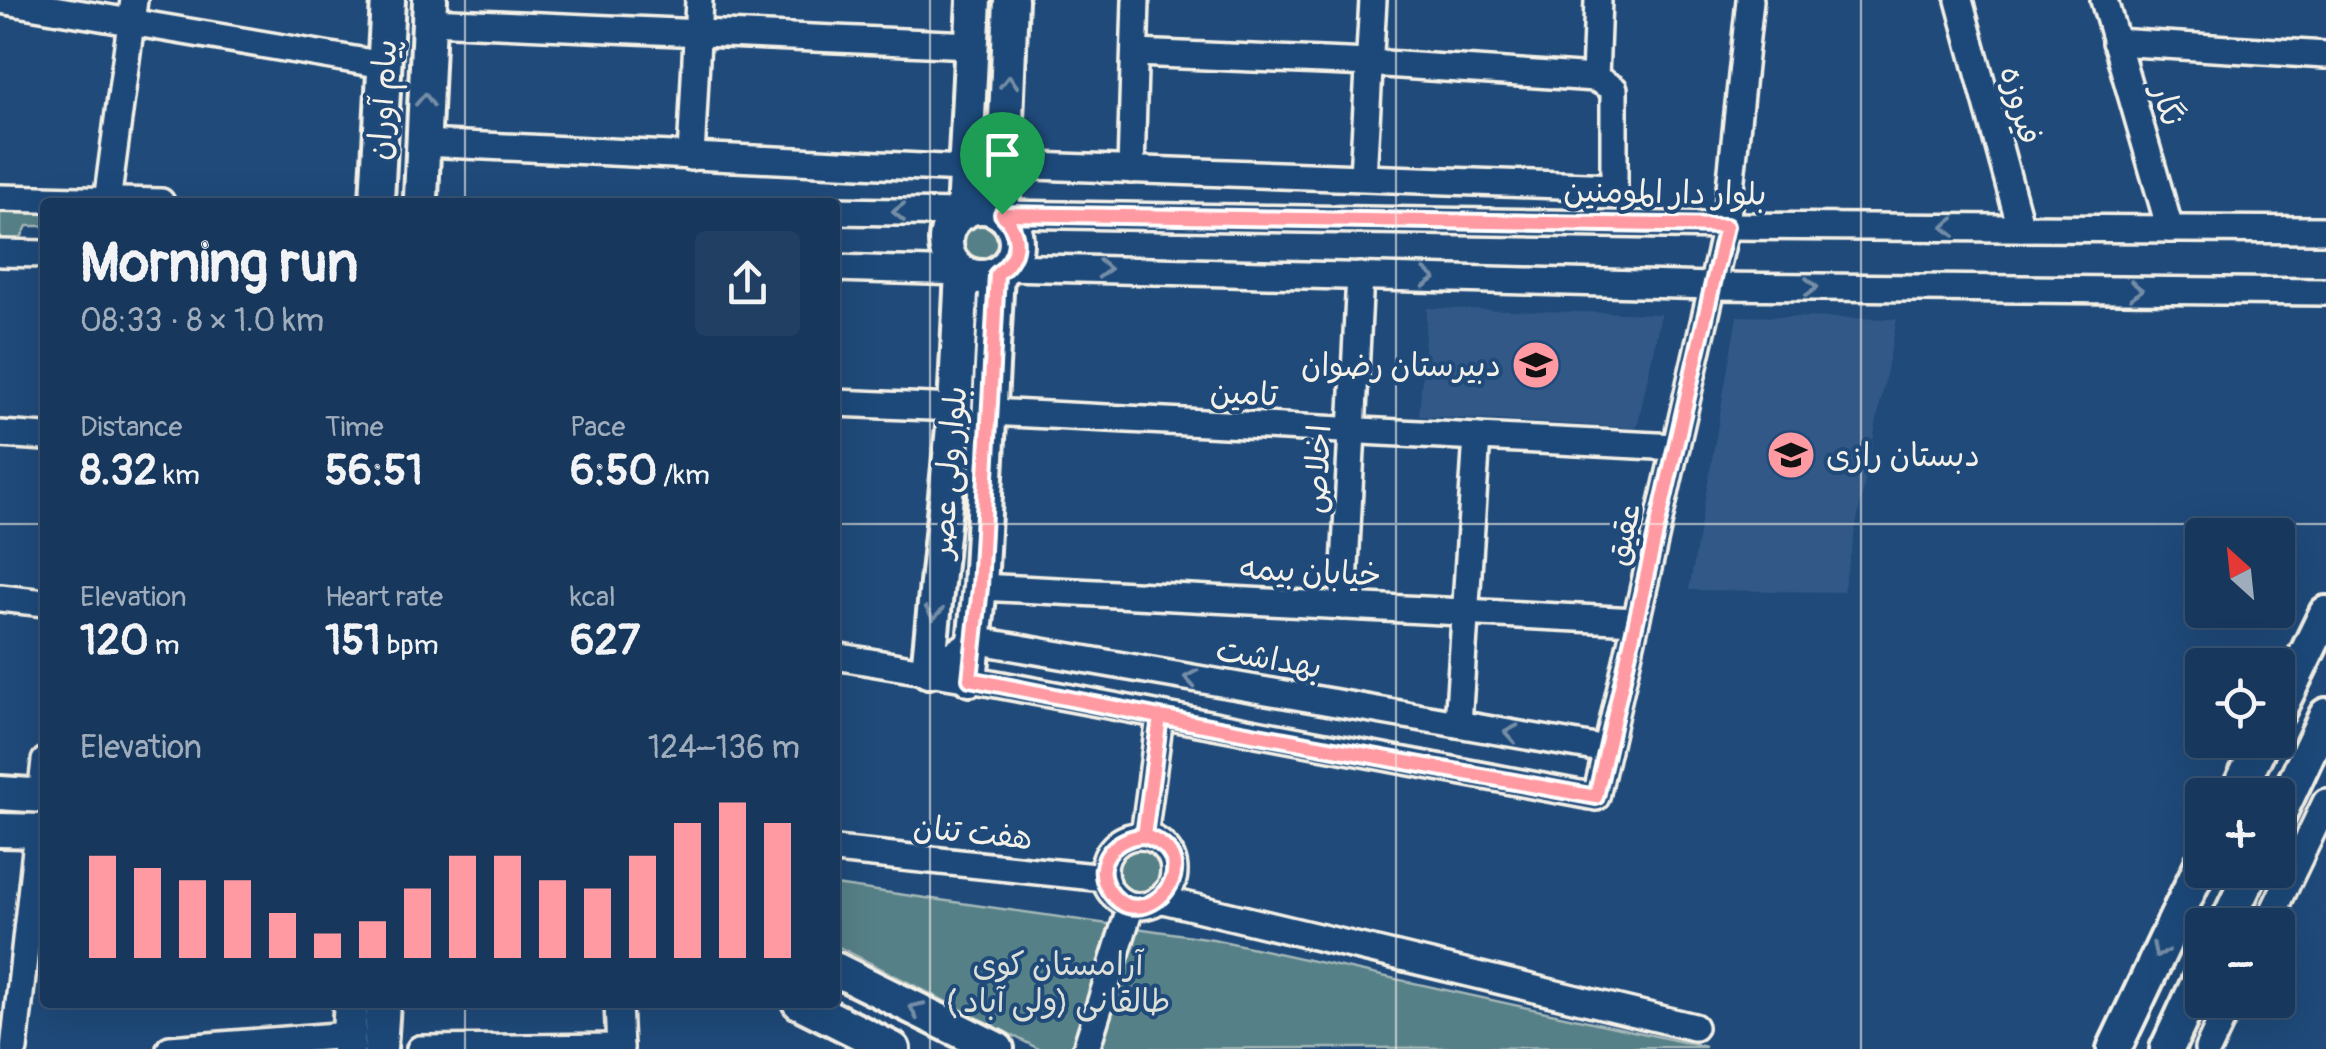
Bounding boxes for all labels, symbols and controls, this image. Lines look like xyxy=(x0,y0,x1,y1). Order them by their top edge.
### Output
street label: پیام آوران xyxy=(360,38,409,162)
street label: فیروزه xyxy=(1990,62,2050,149)
one-way arrow xyxy=(998,73,1019,89)
street label: نگار xyxy=(2142,78,2192,131)
one-way arrow xyxy=(414,92,435,108)
pin xyxy=(960,112,1045,215)
icon: arrive xyxy=(975,127,1030,182)
street label: بلوار دار المومنین xyxy=(1563,171,1767,215)
one-way arrow xyxy=(890,201,906,223)
one-way arrow xyxy=(1940,216,1956,238)
text: Morning run xyxy=(80,229,358,298)
button: share xyxy=(695,231,800,336)
one-way arrow xyxy=(1097,259,1113,280)
one-way arrow xyxy=(1422,268,1438,289)
one-way arrow xyxy=(1804,276,1819,298)
one-way arrow xyxy=(2128,279,2144,301)
text: 08:33 · 8 × 1.0 km xyxy=(80,301,324,341)
school or university icon: دبیرستان رضوان xyxy=(1510,339,1562,391)
place label: دبیرستان رضوان xyxy=(1301,346,1501,386)
street label: تامین xyxy=(1209,372,1280,416)
street label: بلوار ولی عصر xyxy=(921,384,976,563)
text: Distance xyxy=(80,410,182,445)
text: Time xyxy=(325,410,384,445)
text: Pace xyxy=(570,410,625,445)
street label: اخلاص xyxy=(1296,423,1340,515)
school or university icon: دبستان رازی xyxy=(1765,429,1817,481)
place label: دبستان رازی xyxy=(1826,436,1980,476)
text: 8.32 xyxy=(80,445,157,497)
text: 56:51 xyxy=(325,445,423,497)
text: 6:50 xyxy=(570,445,657,497)
text: km xyxy=(157,458,200,493)
text: /km xyxy=(657,458,710,493)
street label: عقیق xyxy=(1597,499,1651,569)
north arrow xyxy=(2185,518,2295,628)
map controls xyxy=(2185,518,2295,1018)
street label: خیابان بیمه xyxy=(1238,548,1382,596)
text: Elevation xyxy=(80,580,187,615)
text: Heart rate xyxy=(325,580,443,615)
text: kcal xyxy=(570,580,616,615)
one-way arrow xyxy=(924,606,945,622)
text: 120 xyxy=(80,615,149,667)
text: 151 xyxy=(325,615,381,667)
text: 627 xyxy=(570,615,640,667)
text: m xyxy=(149,628,180,663)
text: bpm xyxy=(381,628,439,663)
street label: بهداشت xyxy=(1213,630,1325,688)
button: locate xyxy=(2185,648,2295,758)
one-way arrow xyxy=(1182,668,1199,689)
one-way arrow xyxy=(1503,723,1519,744)
text: Elevation xyxy=(80,728,202,768)
text: 124–136 m xyxy=(648,728,800,768)
button: + xyxy=(2185,778,2295,888)
street label: هفت تنان xyxy=(911,807,1035,859)
button: − xyxy=(2185,908,2295,1018)
one-way arrow xyxy=(2152,941,2172,959)
park label: آرامستان کوی طالقانی (ولی آباد ) xyxy=(946,945,1170,1022)
one-way arrow xyxy=(908,1002,926,1021)

